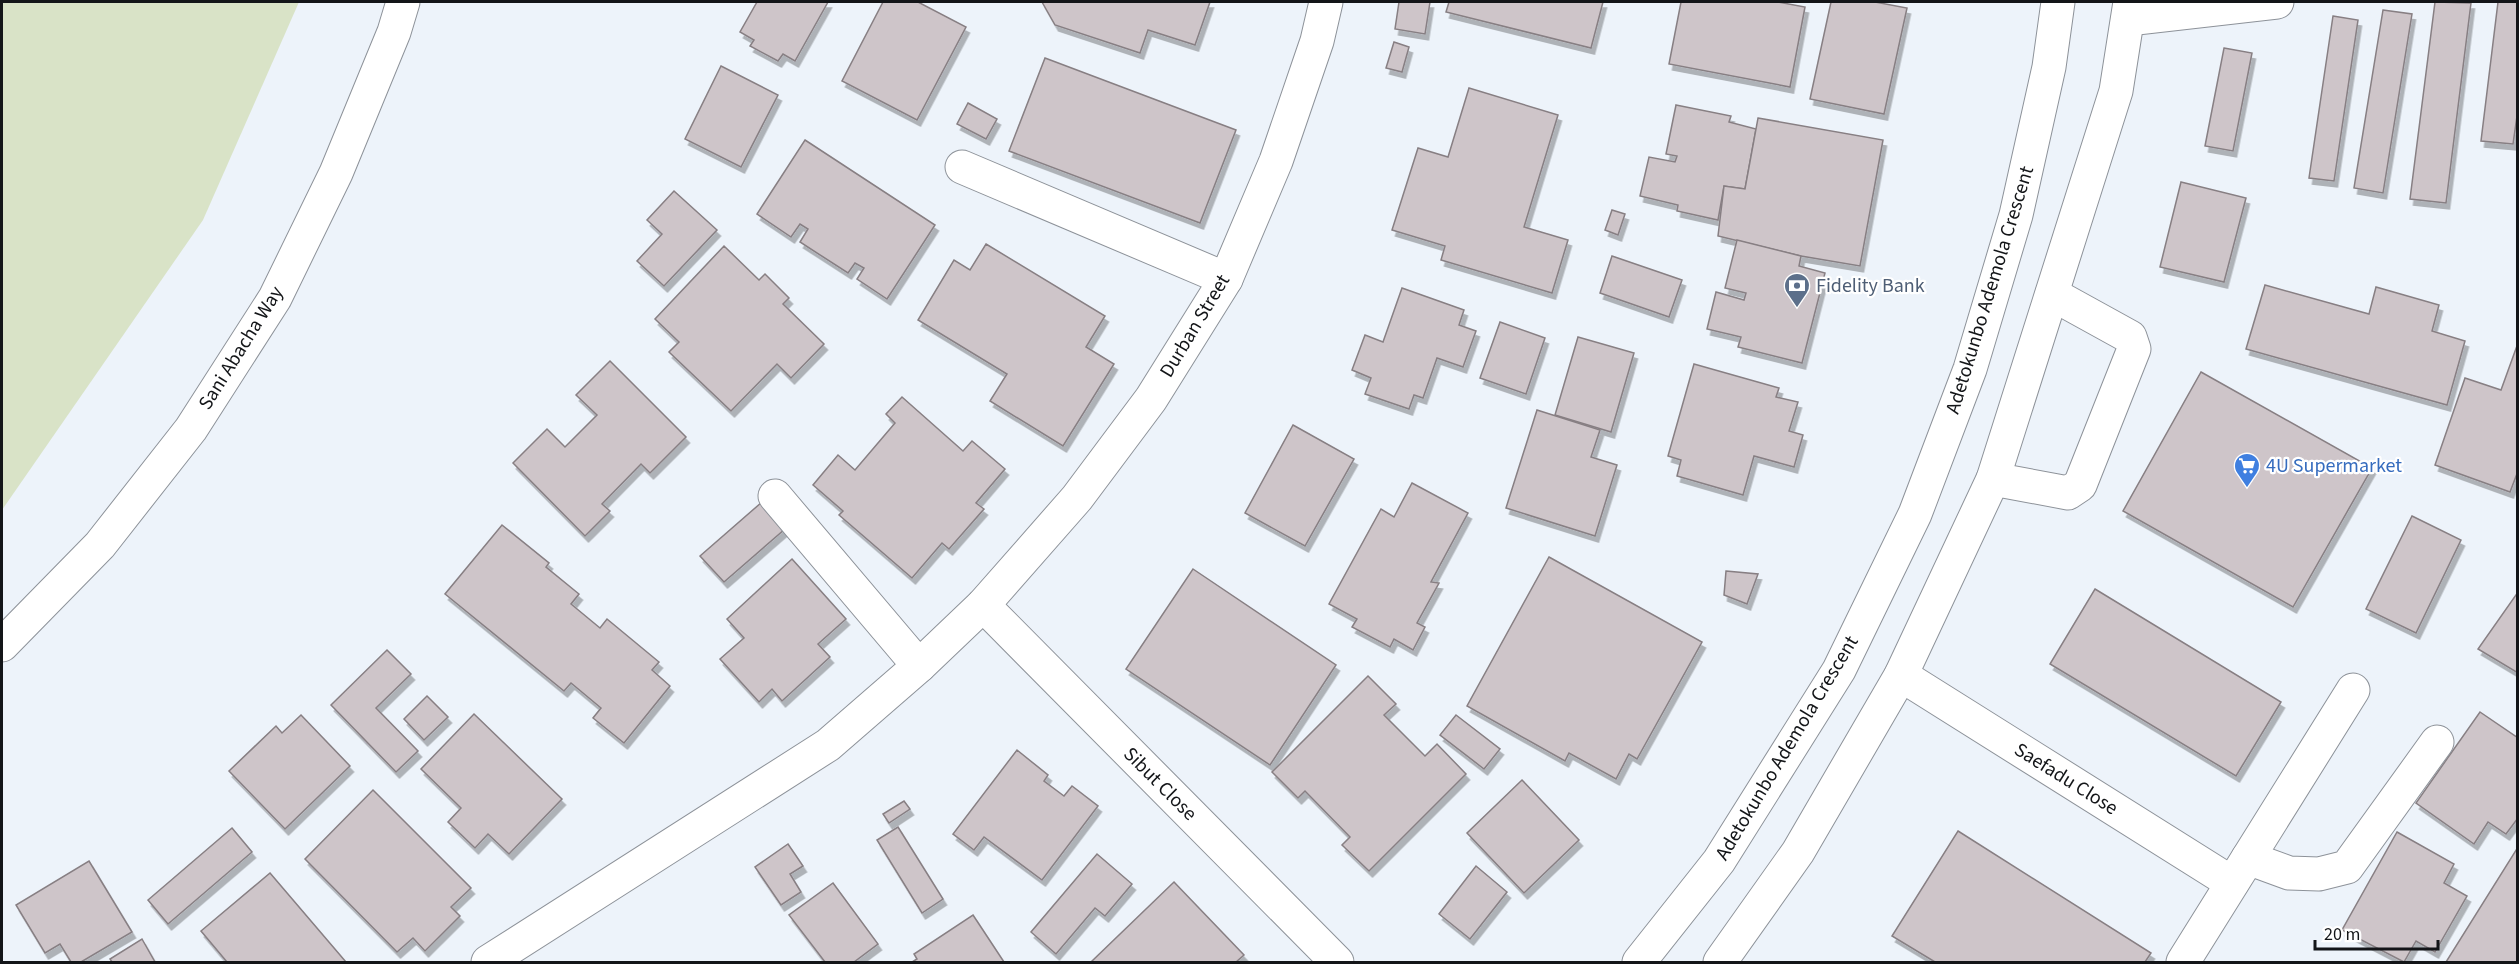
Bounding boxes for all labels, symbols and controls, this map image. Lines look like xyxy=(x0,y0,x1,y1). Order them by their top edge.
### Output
street label: Adetokunbo Ademola Crescent xyxy=(1939,163,2041,417)
street label: Durban Street xyxy=(1153,269,1237,383)
bank icon: Fidelity Bank xyxy=(1782,271,1812,309)
place label: Fidelity Bank xyxy=(1816,272,1925,300)
street label: Sani Abacha Way xyxy=(192,280,291,415)
supermarket icon: 4U Supermarket xyxy=(2232,451,2262,489)
place label: 4U Supermarket xyxy=(2266,452,2402,480)
street label: Adetokunbo Ademola Crescent xyxy=(1709,630,1865,866)
street label: Saefadu Close xyxy=(2009,736,2123,822)
street label: Sibut Close xyxy=(1117,741,1203,827)
scale bar xyxy=(2315,913,2438,951)
text: 20 m xyxy=(2324,922,2360,947)

